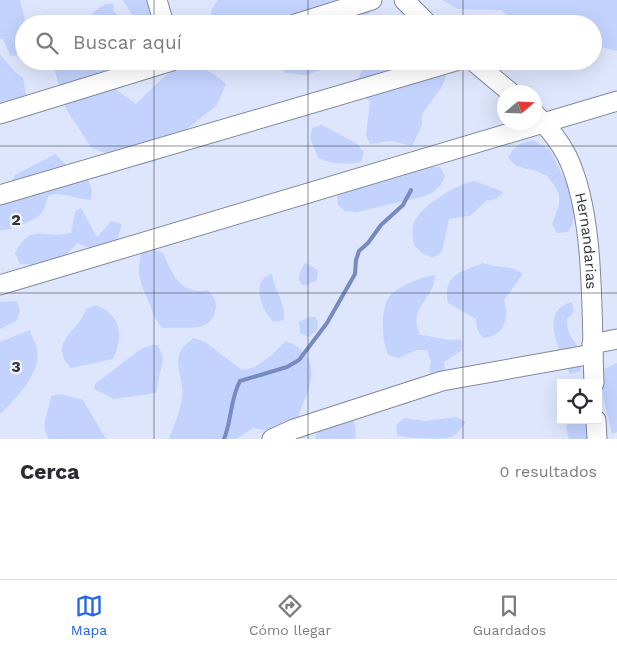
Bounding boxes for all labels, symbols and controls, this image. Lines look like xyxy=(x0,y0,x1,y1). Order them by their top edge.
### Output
search box xyxy=(15,15,602,70)
icon: search xyxy=(33,29,61,57)
text: Buscar aquí xyxy=(73,31,182,54)
north arrow xyxy=(497,85,542,130)
street label: Hernandarias xyxy=(571,191,600,290)
text: 2 xyxy=(11,210,21,229)
text: 3 xyxy=(11,357,21,376)
map controls xyxy=(557,379,602,424)
button: locate xyxy=(557,379,602,424)
text: Cerca xyxy=(20,459,79,484)
text: 0 resultados xyxy=(499,462,597,481)
tab: Mapa xyxy=(71,592,107,638)
tab: Cómo llegar xyxy=(249,592,331,638)
tab: Guardados xyxy=(473,592,546,638)

